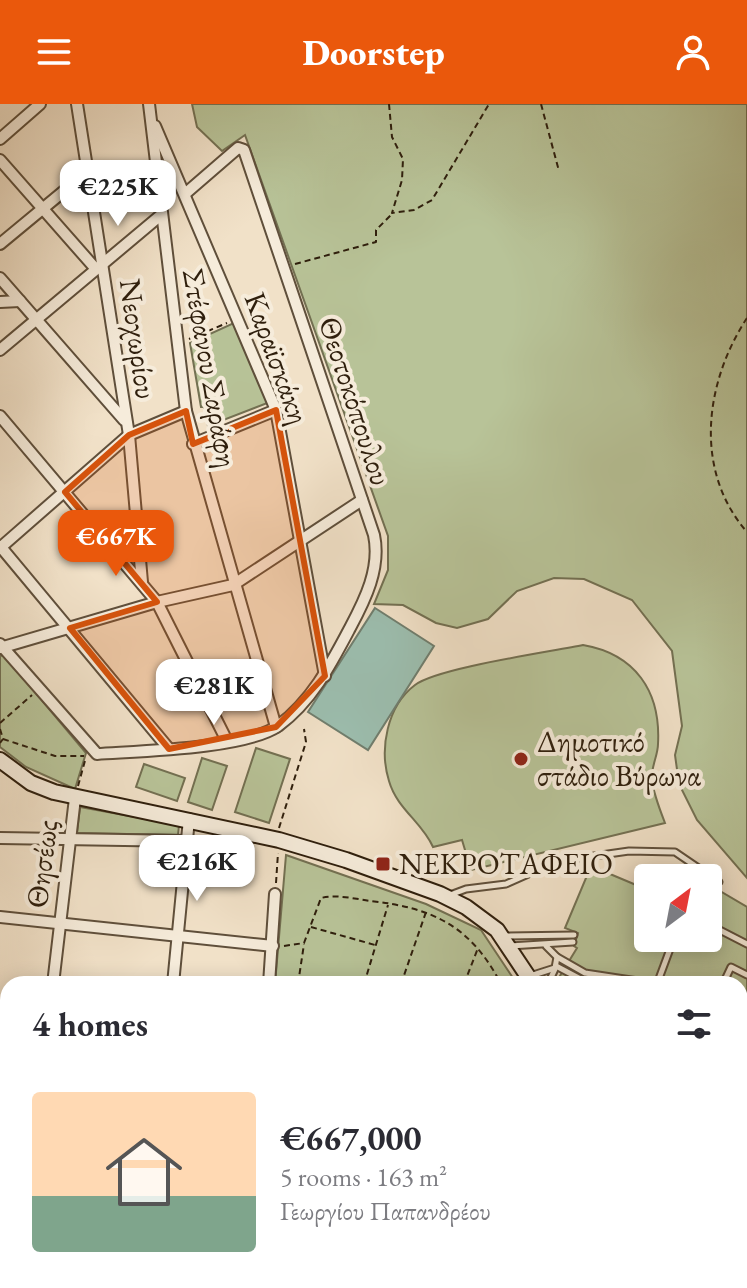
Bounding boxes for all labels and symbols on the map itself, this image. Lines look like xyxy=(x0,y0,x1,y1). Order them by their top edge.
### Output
pin: €225K xyxy=(62,160,174,228)
street label: Στέφανου Σαράφη xyxy=(174,265,247,470)
street label: Νεοχωρίου xyxy=(111,276,166,401)
street label: Καραϊσκάκη xyxy=(236,287,319,429)
street label: Θεοτοκόπουλου xyxy=(310,311,401,490)
pin: €667K xyxy=(60,510,172,578)
pin: €281K xyxy=(158,659,270,727)
place label: Δημοτικό στάδιο Βύρωνα xyxy=(537,722,701,795)
marker: Δημοτικό στάδιο Βύρωνα xyxy=(512,750,530,768)
street label: Θησέως xyxy=(17,818,66,910)
pin: €216K xyxy=(141,835,253,903)
place label: ΝΕΚΡΟΤΑΦΕΙΟ xyxy=(399,844,613,883)
marker: ΝΕΚΡΟΤΑΦΕΙΟ xyxy=(374,855,392,873)
north arrow xyxy=(634,864,722,952)

